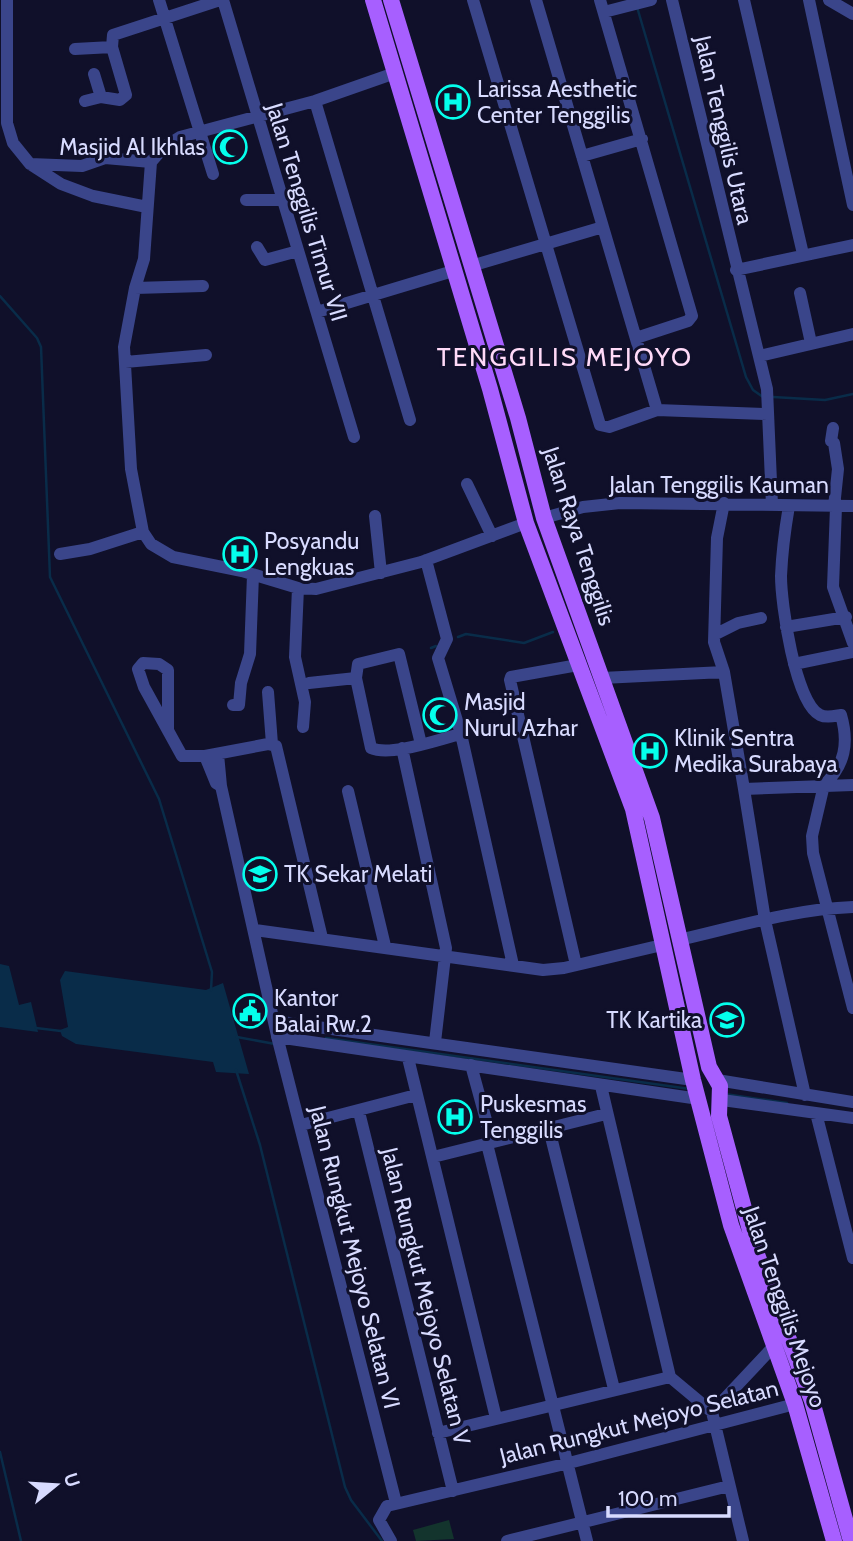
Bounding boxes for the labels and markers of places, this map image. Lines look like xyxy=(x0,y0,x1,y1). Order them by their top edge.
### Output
place label: Larissa Aesthetic Center Tenggilis xyxy=(477,75,637,129)
hospital icon: Larissa Aesthetic Center Tenggilis xyxy=(434,83,472,121)
mosque icon: Masjid Al Ikhlas xyxy=(211,128,249,166)
place label: Masjid Al Ikhlas xyxy=(59,133,205,161)
place label: Posyandu Lengkuas xyxy=(264,527,359,581)
hospital icon: Posyandu Lengkuas xyxy=(221,535,259,573)
place label: Masjid Nurul Azhar xyxy=(464,688,578,742)
mosque icon: Masjid Nurul Azhar xyxy=(421,696,459,734)
place label: Klinik Sentra Medika Surabaya xyxy=(674,724,838,778)
hospital icon: Klinik Sentra Medika Surabaya xyxy=(631,732,669,770)
school or university icon: TK Sekar Melati xyxy=(241,855,279,893)
place label: TK Sekar Melati xyxy=(284,860,432,888)
place label: Kantor Balai Rw.2 xyxy=(274,984,372,1038)
public building icon: Kantor Balai Rw.2 xyxy=(231,992,269,1030)
school or university icon: TK Kartika xyxy=(708,1001,746,1039)
place label: TK Kartika xyxy=(606,1006,702,1034)
place label: Puskesmas Tenggilis xyxy=(480,1090,586,1144)
hospital icon: Puskesmas Tenggilis xyxy=(436,1098,474,1136)

